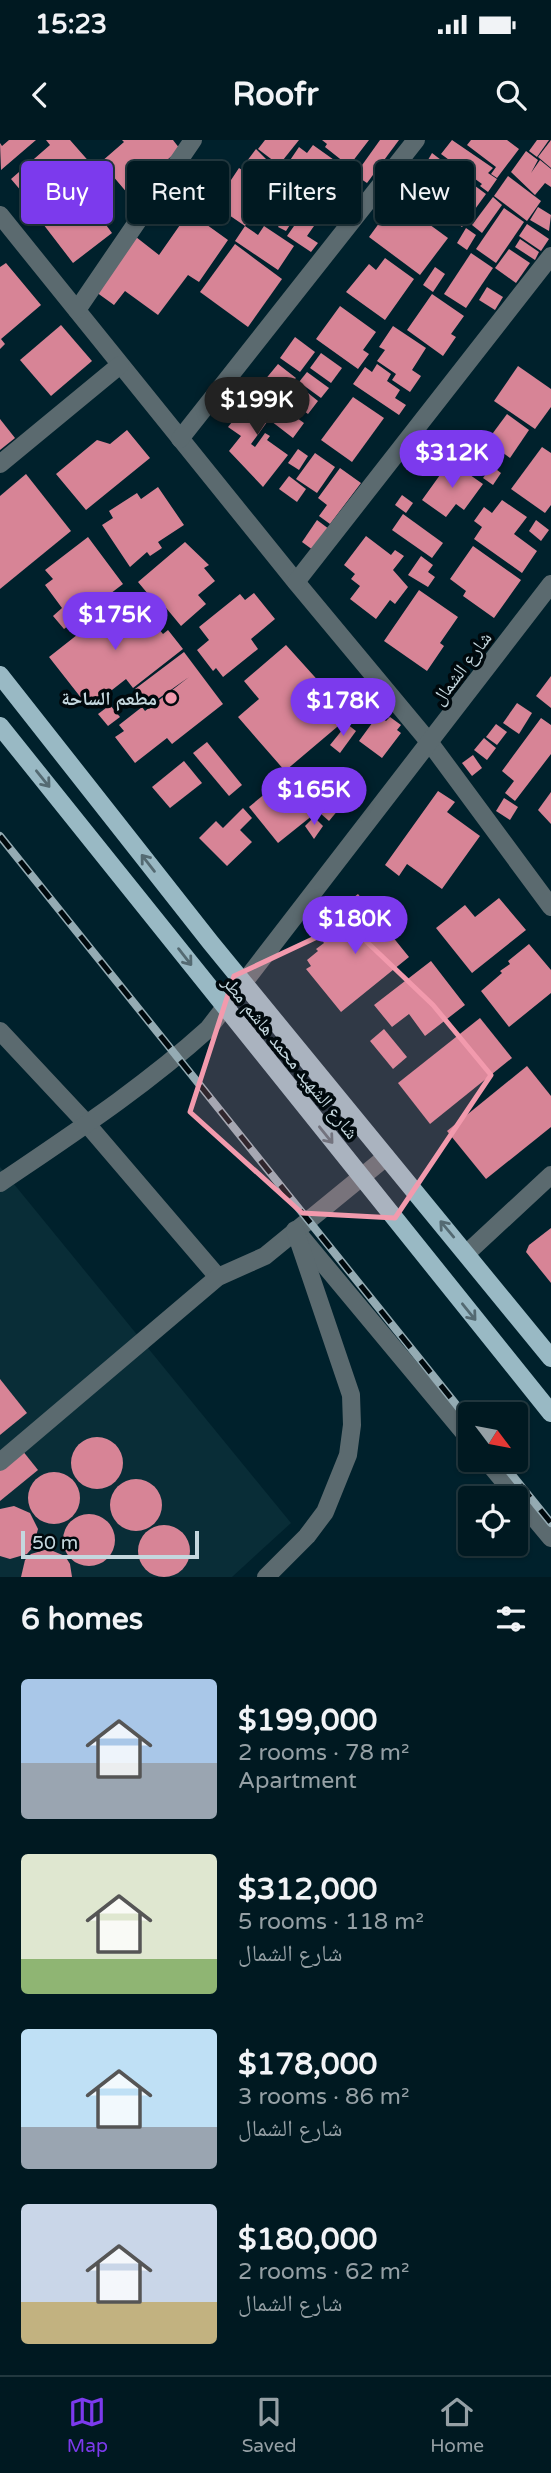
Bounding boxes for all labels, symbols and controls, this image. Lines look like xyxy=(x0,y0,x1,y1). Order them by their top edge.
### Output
text: 15:23 xyxy=(35,9,107,40)
icon: back xyxy=(21,76,59,114)
text: Roofr xyxy=(232,76,319,114)
icon: search xyxy=(492,76,530,114)
chip: Buy xyxy=(21,161,113,224)
chip: Rent xyxy=(127,161,229,224)
chip: Filters xyxy=(243,161,361,224)
chip: New xyxy=(375,161,474,224)
pin: $199K xyxy=(208,378,306,437)
text: $199K xyxy=(221,386,293,414)
pin: $312K xyxy=(403,430,501,490)
text: $312K xyxy=(416,439,488,467)
pin: $175K xyxy=(66,592,164,652)
text: $175K xyxy=(79,601,151,629)
street label: شارع الشمال xyxy=(427,628,497,710)
pin: $178K xyxy=(294,678,392,738)
text: $178K xyxy=(307,687,379,715)
place label: مطعم الساحة xyxy=(61,688,157,711)
marker: مطعم الساحة xyxy=(163,690,179,706)
pin: $165K xyxy=(265,768,363,827)
one-way arrow xyxy=(35,770,50,788)
text: $165K xyxy=(278,776,350,804)
one-way arrow xyxy=(140,854,156,872)
pin: $180K xyxy=(306,896,404,956)
text: $180K xyxy=(319,905,391,933)
one-way arrow xyxy=(177,948,192,966)
street label: شارع الشهيد محمد هاشم مطر xyxy=(216,971,363,1144)
one-way arrow xyxy=(319,1126,334,1144)
one-way arrow xyxy=(439,1220,455,1238)
one-way arrow xyxy=(462,1303,477,1321)
north arrow xyxy=(458,1402,528,1472)
map controls xyxy=(458,1402,528,1556)
button: locate xyxy=(458,1486,528,1556)
scale bar xyxy=(21,1528,200,1560)
text: 50 m xyxy=(32,1532,78,1554)
icon: filters xyxy=(492,1600,530,1638)
text: 6 homes xyxy=(21,1601,143,1638)
text: $199,000 xyxy=(238,1702,377,1739)
icon: home xyxy=(77,1707,161,1791)
text: 2 rooms · 78 m² xyxy=(238,1739,409,1767)
text: Apartment xyxy=(238,1767,357,1795)
text: $312,000 xyxy=(238,1871,377,1908)
icon: home xyxy=(77,1882,161,1966)
text: 5 rooms · 118 m² xyxy=(238,1908,424,1936)
text: شارع الشمال xyxy=(238,1940,342,1968)
text: $178,000 xyxy=(238,2046,377,2083)
icon: home xyxy=(77,2057,161,2141)
text: 3 rooms · 86 m² xyxy=(238,2083,409,2111)
text: شارع الشمال xyxy=(238,2115,342,2143)
text: $180,000 xyxy=(238,2221,377,2258)
icon: home xyxy=(77,2232,161,2316)
text: 2 rooms · 62 m² xyxy=(238,2258,409,2286)
text: شارع الشمال xyxy=(238,2290,342,2318)
tab: Map xyxy=(67,2393,108,2457)
tab: Saved xyxy=(242,2393,297,2457)
tab: Home xyxy=(430,2393,484,2457)

